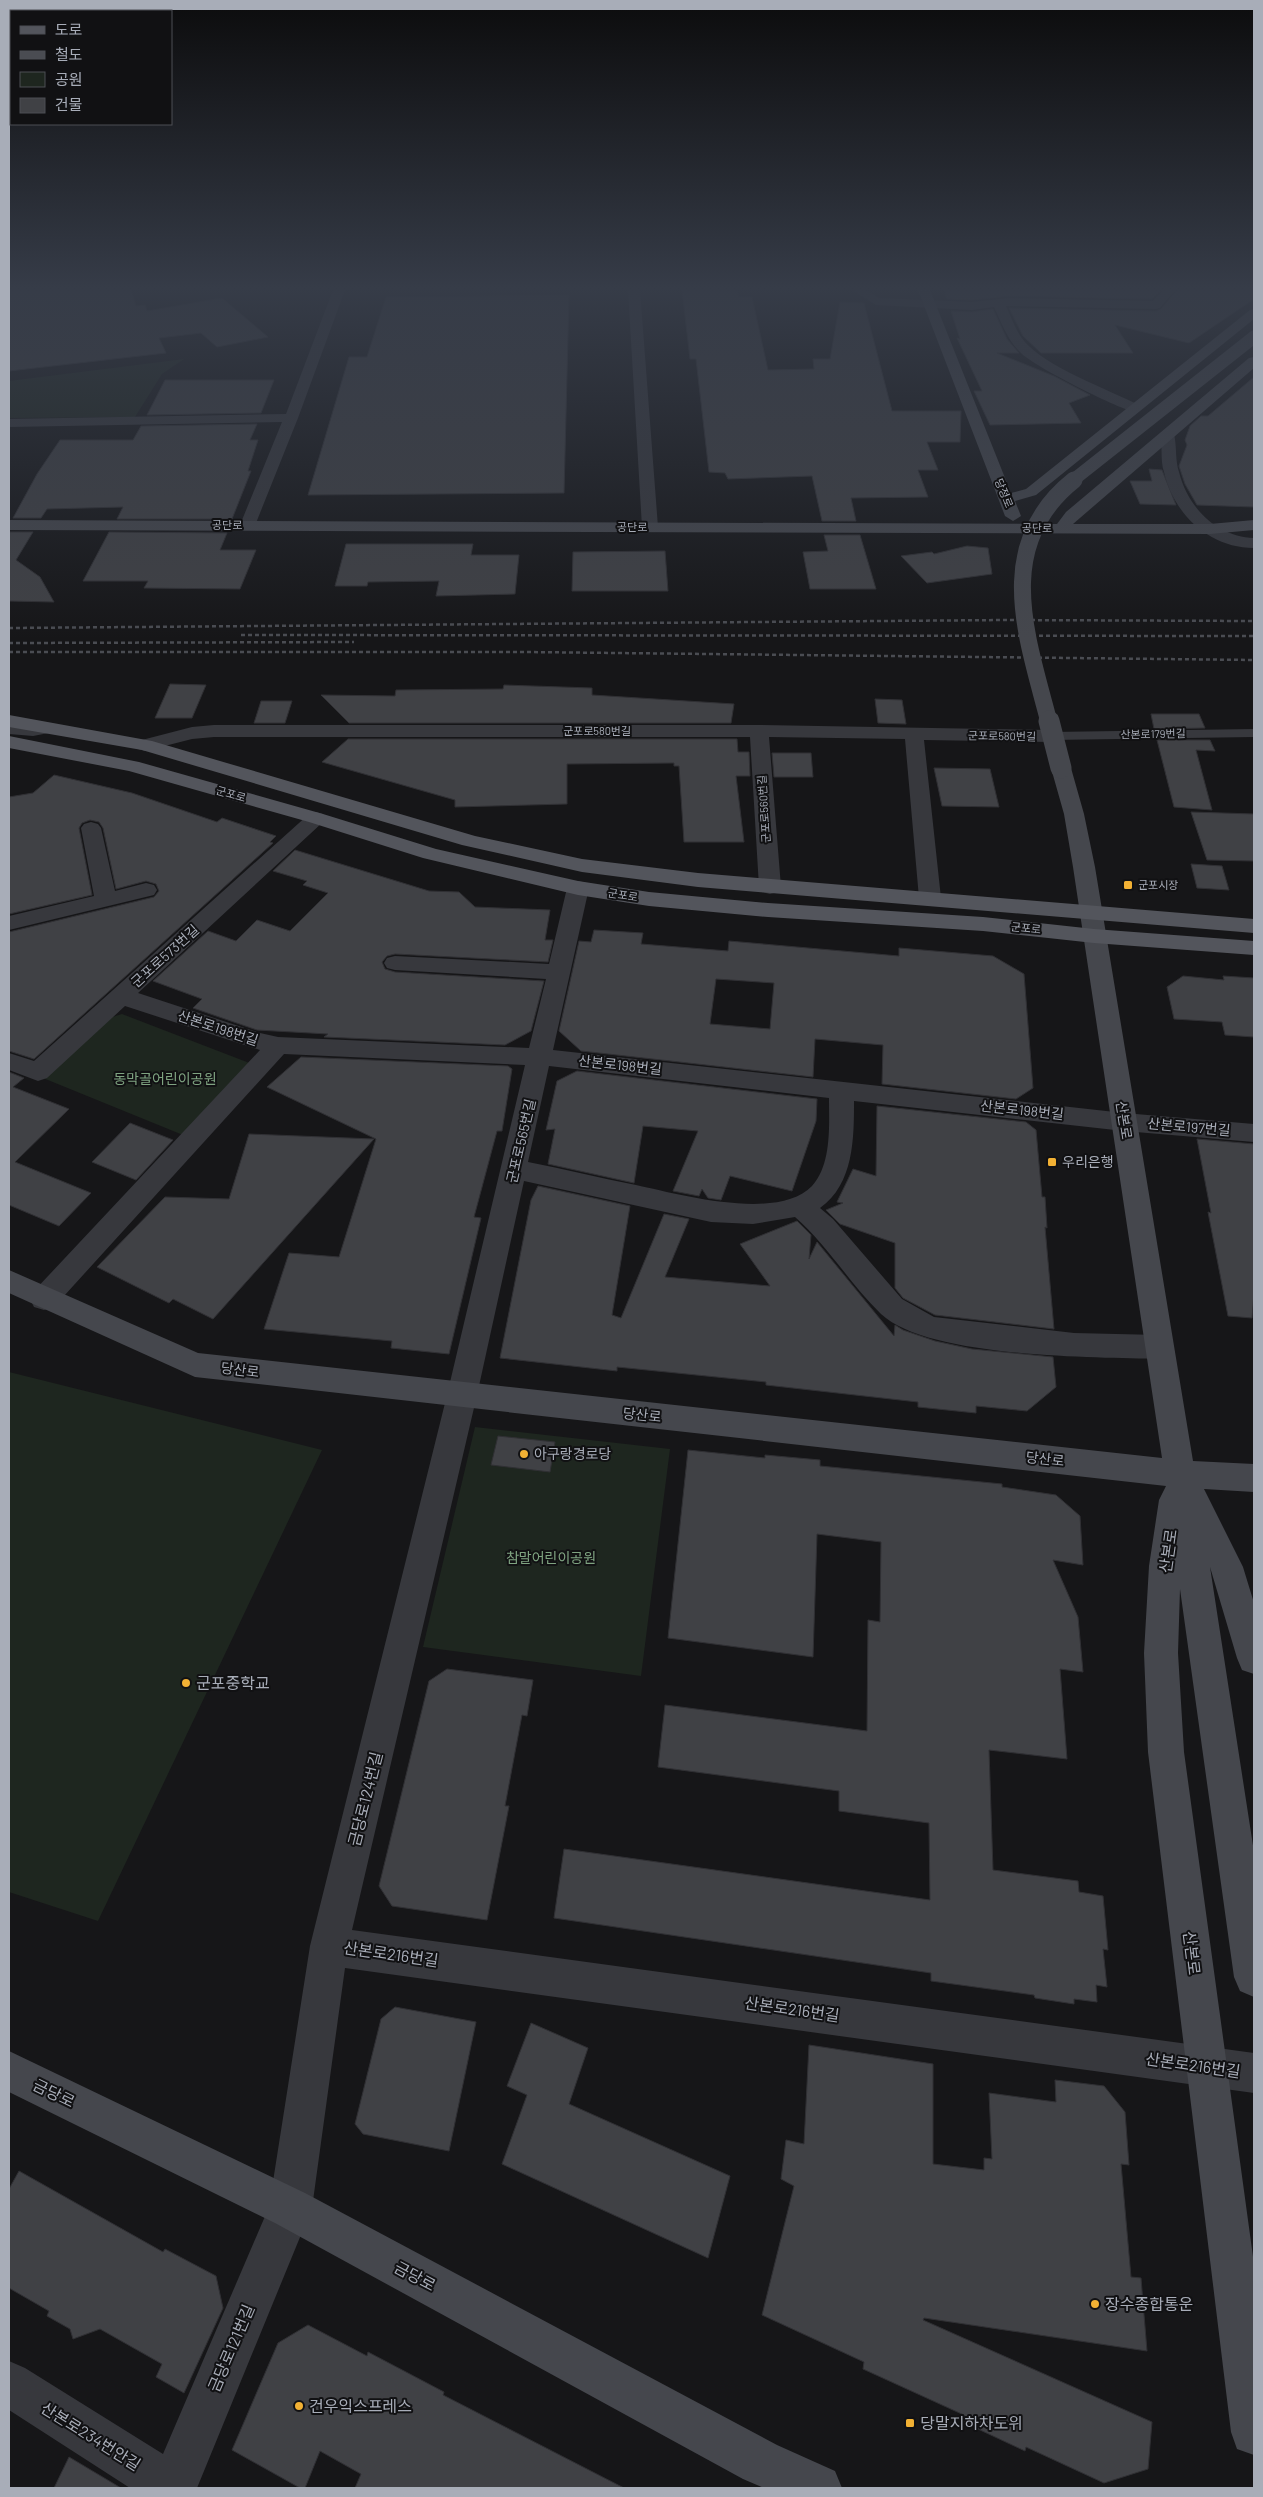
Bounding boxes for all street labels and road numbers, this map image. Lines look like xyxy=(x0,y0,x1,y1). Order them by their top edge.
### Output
street label: 당정로 xyxy=(993,476,1016,509)
street label: 공단로 xyxy=(212,518,242,531)
street label: 공단로 xyxy=(617,520,647,533)
street label: 공단로 xyxy=(1022,521,1052,534)
street label: 군포로580번길 xyxy=(563,724,631,737)
street label: 산본로179번길 xyxy=(1120,726,1186,741)
street label: 군포로580번길 xyxy=(968,728,1036,743)
street label: 군포로560번길 xyxy=(755,775,772,843)
street label: 군포로 xyxy=(215,783,248,804)
street label: 군포로 xyxy=(607,886,639,903)
street label: 군포로 xyxy=(1010,919,1042,936)
street label: 군포로573번길 xyxy=(127,921,202,991)
street label: 산본로198번길 xyxy=(176,1006,261,1049)
street label: 산본로198번길 xyxy=(577,1052,663,1077)
street label: 군포로565번길 xyxy=(503,1097,538,1185)
street label: 산본로198번길 xyxy=(979,1097,1065,1122)
street label: 산본로 xyxy=(1113,1100,1136,1140)
street label: 산본로197번길 xyxy=(1147,1114,1231,1139)
street label: 당산로 xyxy=(220,1359,260,1380)
street label: 당산로 xyxy=(622,1404,662,1425)
street label: 당산로 xyxy=(1025,1448,1065,1469)
street label: 산본로 xyxy=(1155,1527,1180,1574)
street label: 금당로124번길 xyxy=(344,1750,385,1848)
street label: 산본로 xyxy=(1180,1930,1205,1976)
street label: 산본로216번길 xyxy=(342,1937,440,1970)
street label: 산본로216번길 xyxy=(743,1992,841,2025)
street label: 산본로216번길 xyxy=(1144,2048,1242,2081)
street label: 금당로 xyxy=(30,2074,78,2111)
street label: 금당로 xyxy=(391,2257,439,2294)
street label: 금당로121번길 xyxy=(204,2301,257,2394)
street label: 산본로234번안길 xyxy=(38,2397,145,2474)

